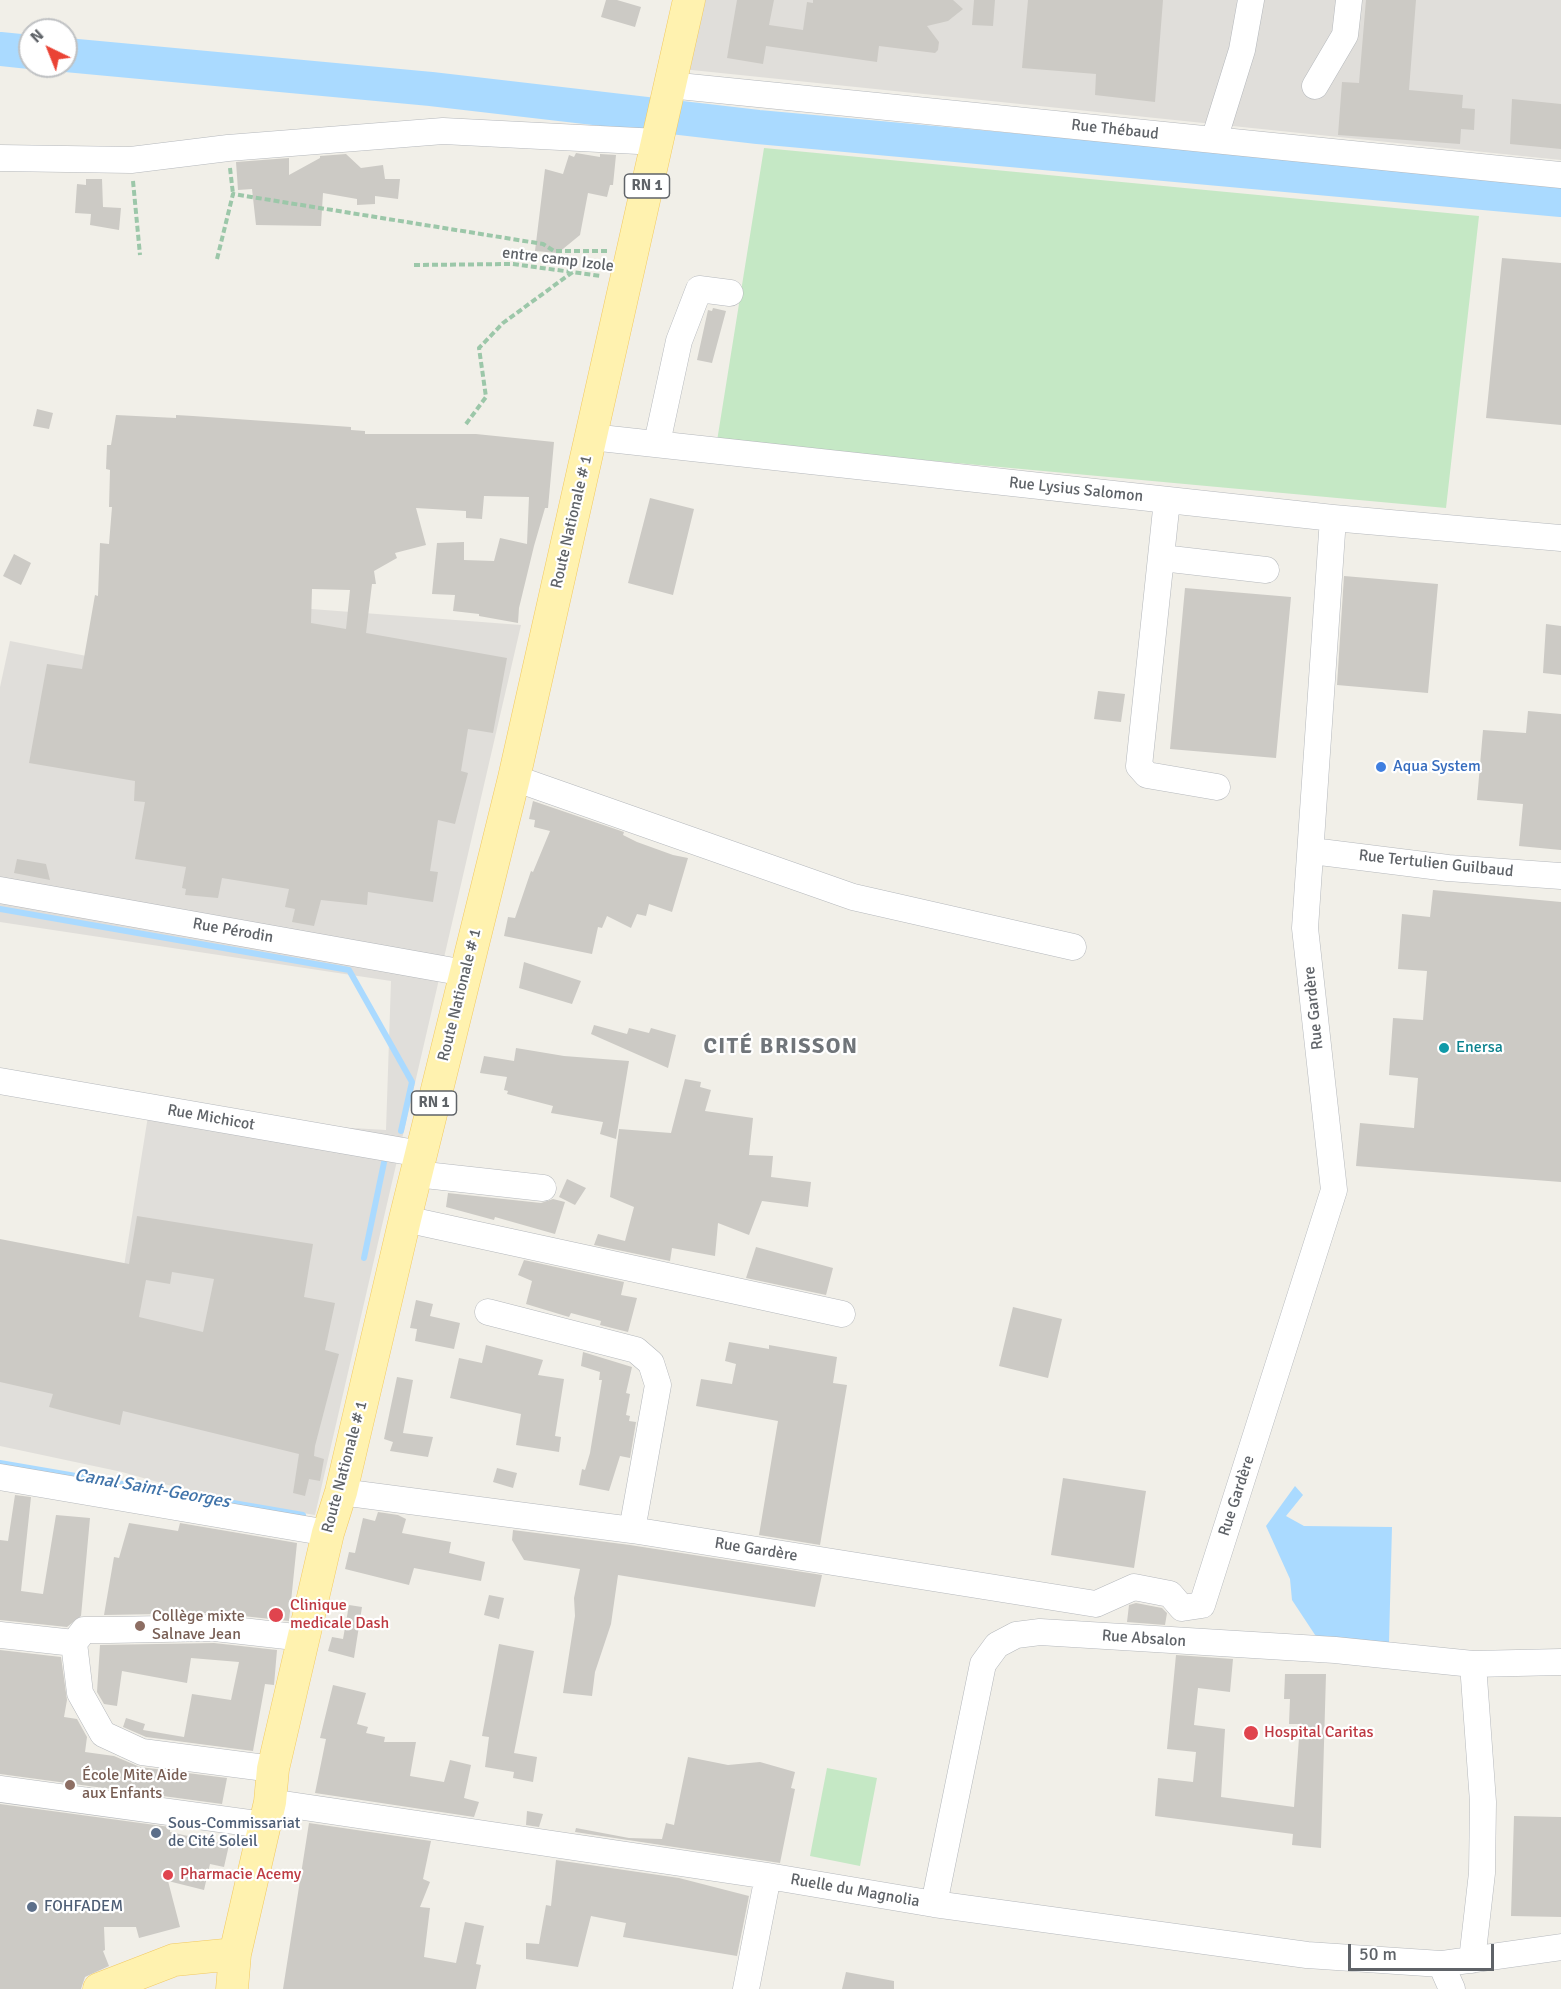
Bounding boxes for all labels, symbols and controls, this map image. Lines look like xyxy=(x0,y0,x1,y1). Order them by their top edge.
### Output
north arrow xyxy=(18,18,78,78)
text: N xyxy=(26,25,48,47)
street label: Rue Thébaud xyxy=(1070,116,1160,144)
road number: RN 1 xyxy=(624,174,670,198)
street label: entre camp Izole xyxy=(501,244,615,276)
street label: Route Nationale # 1 xyxy=(547,454,597,590)
street label: Rue Lysius Salomon xyxy=(1008,473,1144,507)
place label: Aqua System xyxy=(1393,757,1481,777)
marker: Aqua System xyxy=(1374,760,1388,774)
street label: Rue Tertulien Guilbaud xyxy=(1358,846,1514,882)
street label: Rue Pérodin xyxy=(191,914,275,948)
street label: Route Nationale # 1 xyxy=(434,927,486,1063)
street label: Rue Gardère xyxy=(1300,965,1328,1051)
district label: CITÉ BRISSON xyxy=(703,1034,859,1060)
place label: Enersa xyxy=(1456,1038,1503,1058)
marker: Enersa xyxy=(1437,1041,1451,1055)
road number: RN 1 xyxy=(412,1091,456,1115)
street label: Rue Michicot xyxy=(166,1101,256,1135)
street label: Route Nationale # 1 xyxy=(318,1399,372,1535)
street label: Rue Gardère xyxy=(1215,1453,1259,1539)
water label: Canal Saint-Georges xyxy=(73,1465,231,1513)
street label: Rue Gardère xyxy=(713,1534,799,1566)
place label: Clinique medicale Dash xyxy=(290,1596,389,1634)
marker: Clinique medicale Dash xyxy=(267,1606,285,1624)
place label: Collège mixte Salnave Jean xyxy=(152,1607,245,1645)
marker: Collège mixte Salnave Jean xyxy=(133,1619,147,1633)
street label: Rue Absalon xyxy=(1101,1626,1187,1652)
place label: Hospital Caritas xyxy=(1264,1723,1374,1743)
marker: Hospital Caritas xyxy=(1242,1724,1260,1742)
place label: École Mite Aide aux Enfants xyxy=(82,1766,187,1804)
marker: École Mite Aide aux Enfants xyxy=(63,1778,77,1792)
place label: Sous-Commissariat de Cité Soleil xyxy=(168,1814,300,1852)
marker: Sous-Commissariat de Cité Soleil xyxy=(149,1826,163,1840)
place label: Pharmacie Acemy xyxy=(180,1865,301,1885)
marker: Pharmacie Acemy xyxy=(161,1868,175,1882)
street label: Ruelle du Magnolia xyxy=(789,1870,921,1912)
place label: FOHFADEM xyxy=(44,1897,123,1917)
marker: FOHFADEM xyxy=(25,1900,39,1914)
scale bar xyxy=(1351,1932,1496,1970)
text: 50 m xyxy=(1359,1943,1397,1965)

